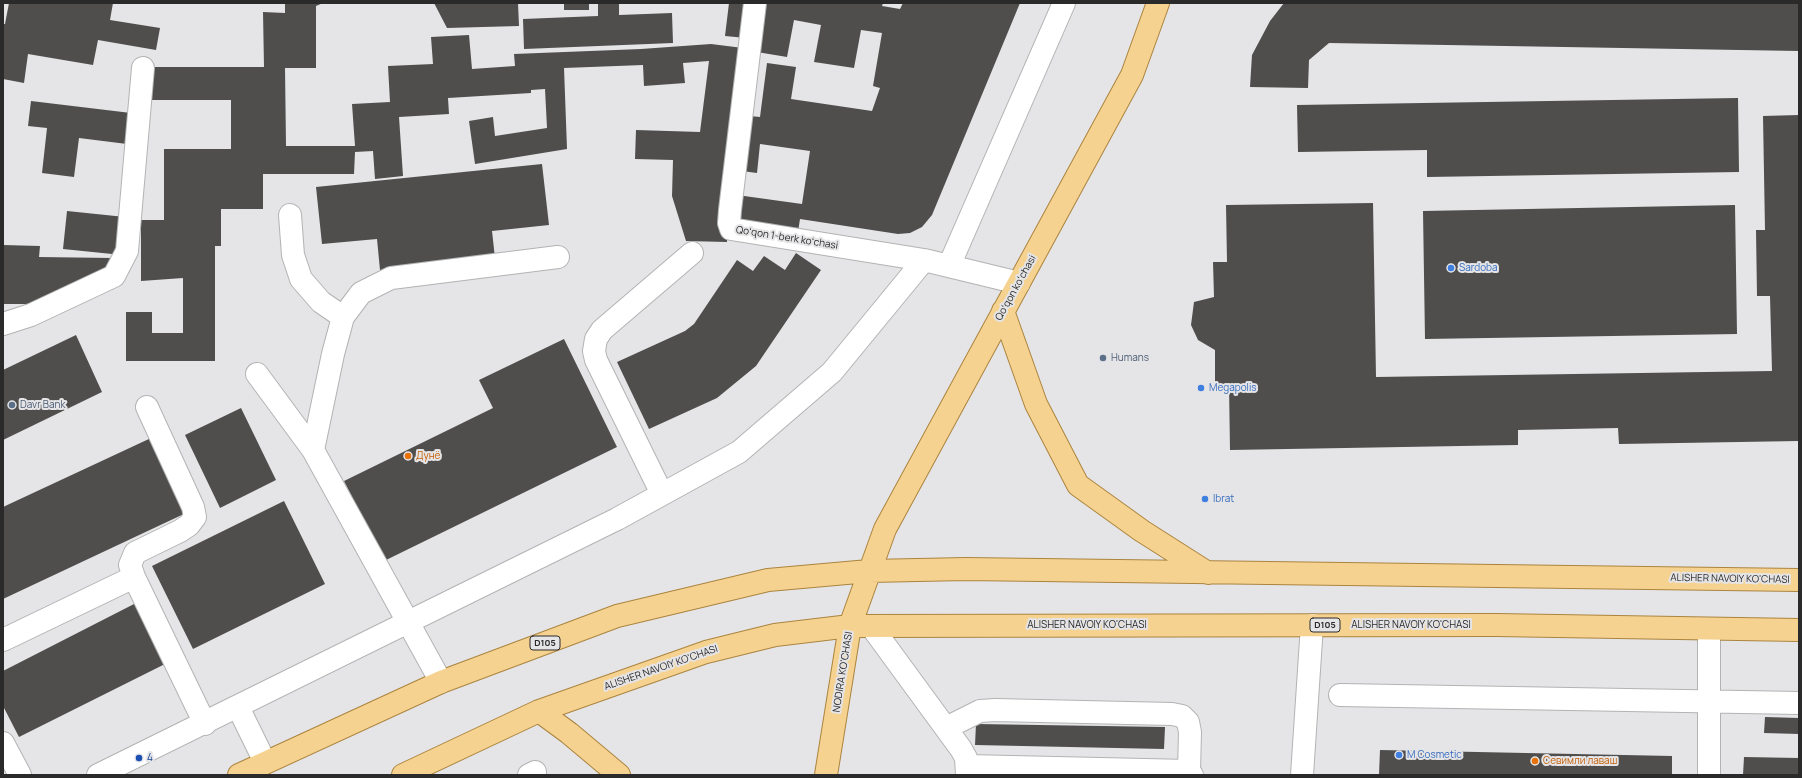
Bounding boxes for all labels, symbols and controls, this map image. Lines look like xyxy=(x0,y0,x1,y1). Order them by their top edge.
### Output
street label: Qoʻqon 1-berk koʻchasi xyxy=(735,224,839,252)
street label: Qoʻqon koʻchasi xyxy=(993,253,1039,323)
place label: Sardoba xyxy=(1459,262,1498,274)
marker: Sardoba xyxy=(1446,263,1456,273)
place label: Humans xyxy=(1111,352,1149,364)
marker: Humans xyxy=(1098,353,1108,363)
place label: Megapolis xyxy=(1209,382,1256,394)
marker: Megapolis xyxy=(1196,383,1206,393)
place label: Davr Bank xyxy=(20,399,65,411)
marker: Davr Bank xyxy=(7,400,17,410)
place label: Дунё xyxy=(416,450,440,462)
marker: Дунё xyxy=(403,451,413,461)
place label: Ibrat xyxy=(1213,493,1234,505)
marker: Ibrat xyxy=(1200,494,1210,504)
street label: ALISHER NAVOIY KO'CHASI xyxy=(1670,572,1790,586)
road number: D105 xyxy=(1310,618,1340,632)
street label: ALISHER NAVOIY KO'CHASI xyxy=(1027,619,1147,631)
street label: ALISHER NAVOIY KO'CHASI xyxy=(1351,619,1471,631)
street label: NODIRA KO'CHASI xyxy=(831,631,855,713)
road number: D105 xyxy=(530,636,560,650)
street label: ALISHER NAVOIY KO'CHASI xyxy=(603,643,719,693)
place label: M Cosmetic xyxy=(1407,749,1462,761)
marker: M Cosmetic xyxy=(1394,750,1404,760)
place label: 4 xyxy=(147,752,153,764)
marker: 4 xyxy=(134,753,144,763)
place label: Севимли лаваш xyxy=(1543,755,1617,767)
marker: Севимли лаваш xyxy=(1530,756,1540,766)

